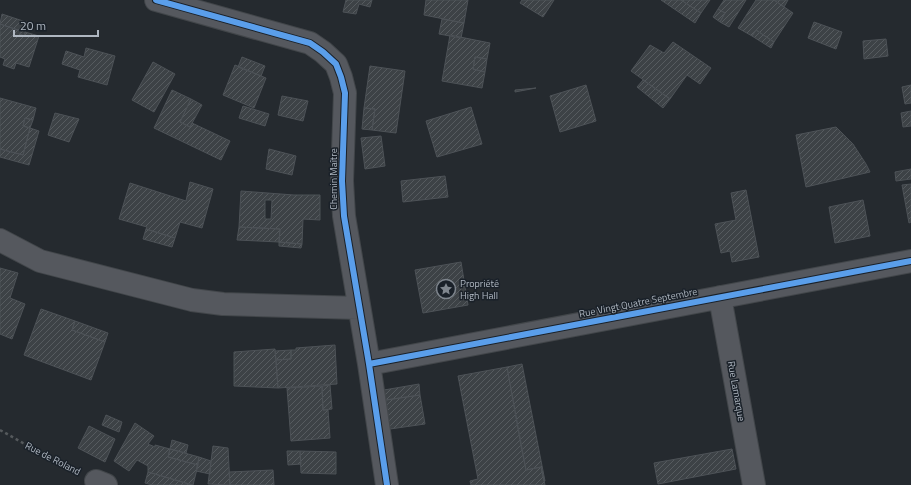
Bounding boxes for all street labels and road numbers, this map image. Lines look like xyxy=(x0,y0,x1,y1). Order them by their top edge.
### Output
street label: Chemin Maître xyxy=(326,148,341,210)
street label: Rue Vingt Quatre Septembre xyxy=(578,284,699,321)
street label: Rue Lamarque xyxy=(724,360,749,422)
street label: Rue de Roland xyxy=(22,438,83,479)

